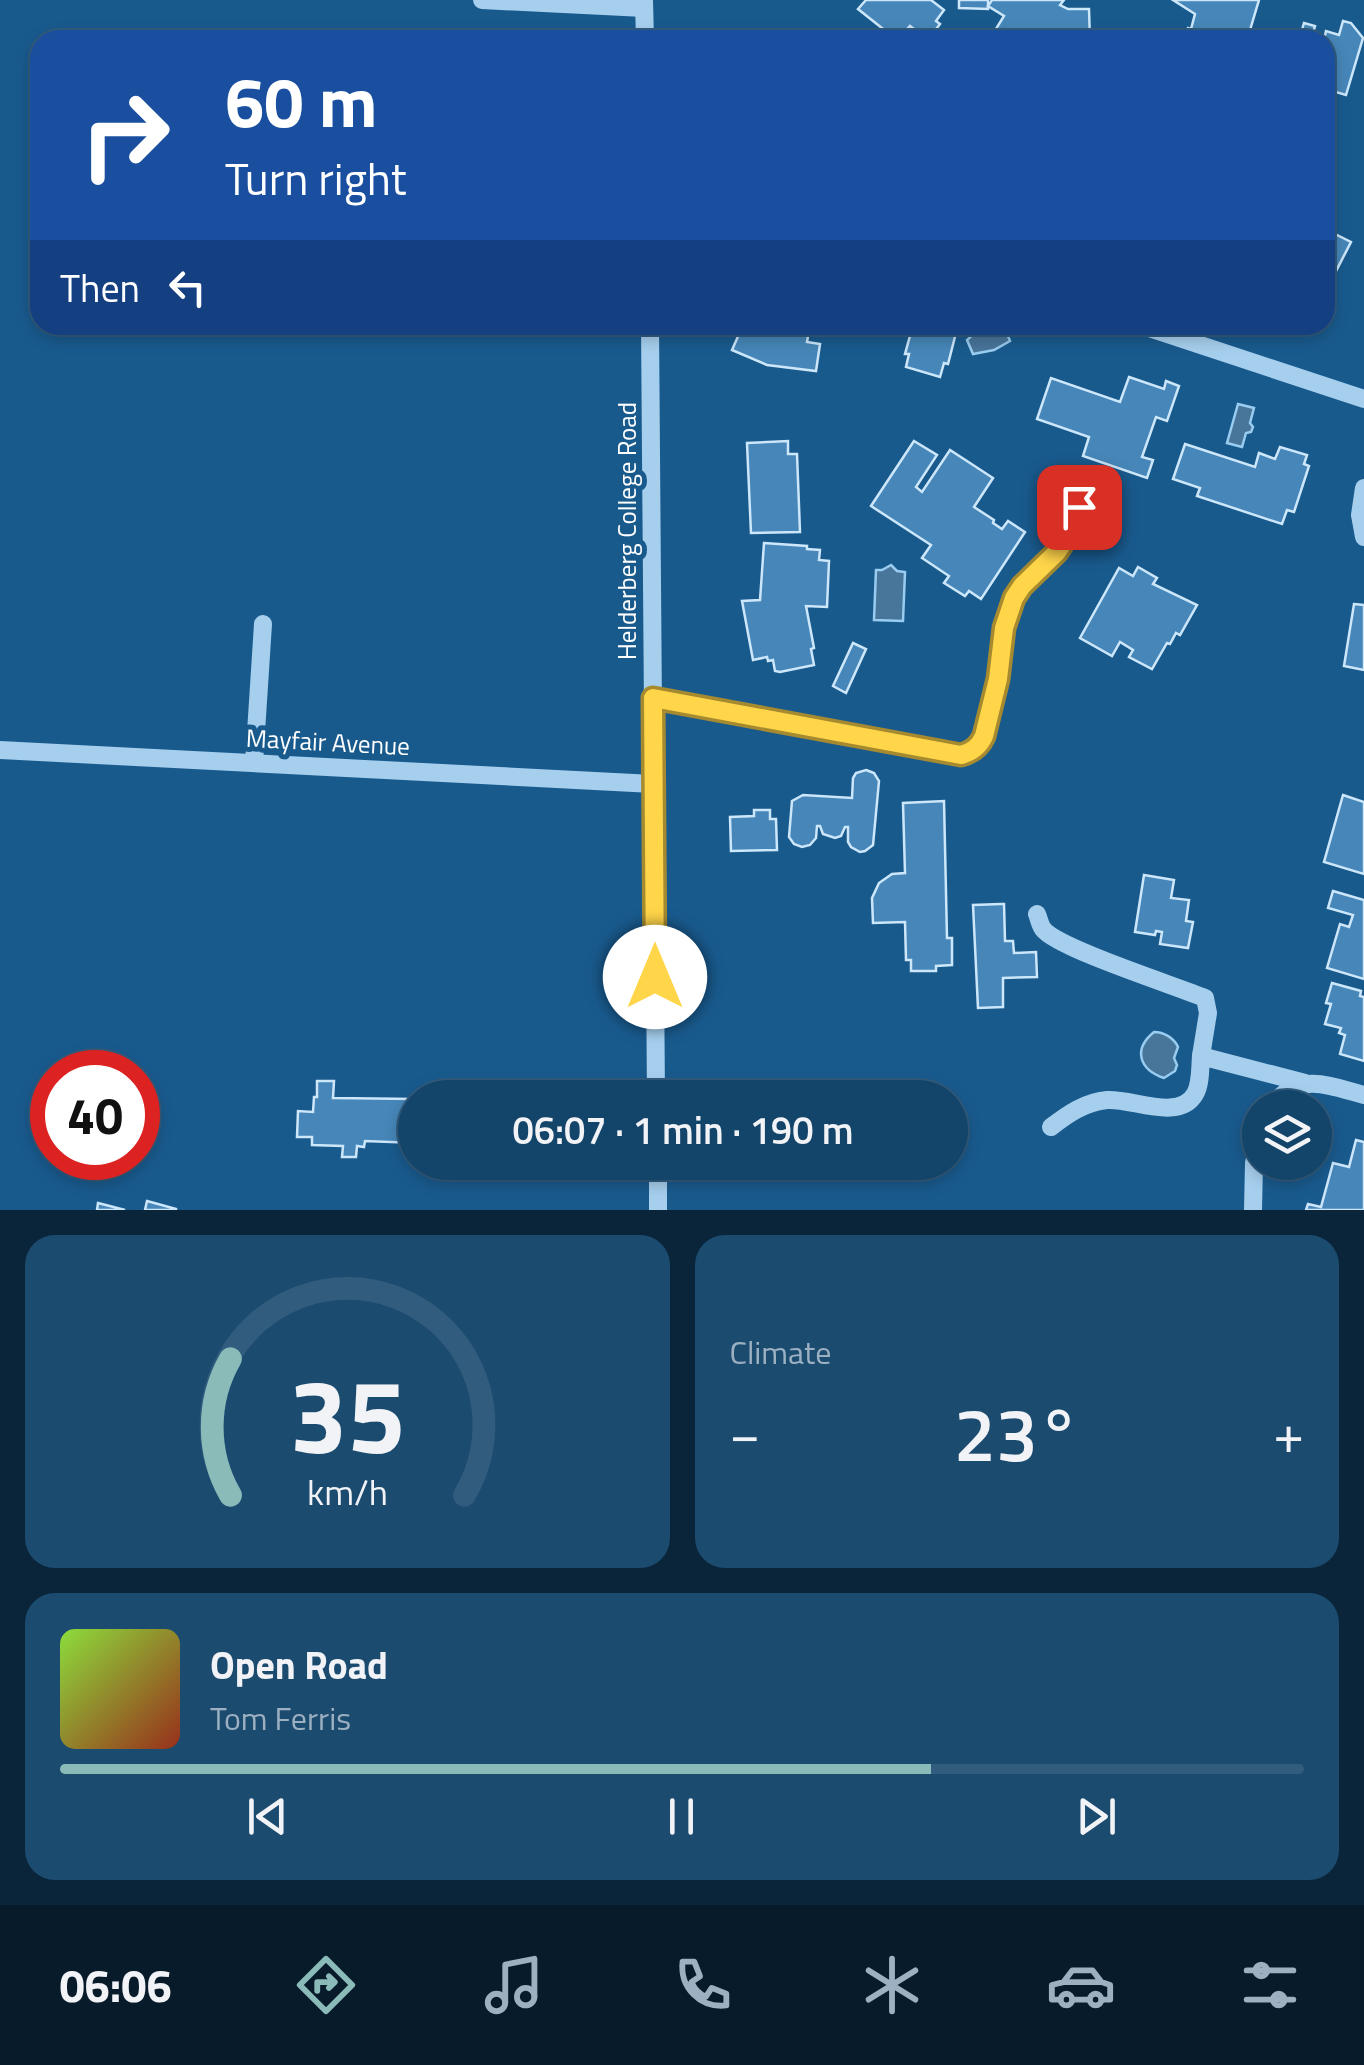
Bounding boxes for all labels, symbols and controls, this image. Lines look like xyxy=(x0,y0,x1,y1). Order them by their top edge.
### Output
text: 60 m xyxy=(225,48,378,154)
icon: right xyxy=(60,70,190,200)
text: Turn right xyxy=(225,144,407,212)
text: Then xyxy=(60,259,140,317)
icon: left xyxy=(160,260,215,315)
street label: Helderberg College Road xyxy=(608,402,646,660)
pin xyxy=(1037,465,1122,550)
icon: arrive xyxy=(1052,480,1107,535)
street label: Mayfair Avenue xyxy=(245,719,411,765)
position arrow xyxy=(603,925,707,1029)
speed limit sign: 40 xyxy=(30,1050,160,1180)
map controls xyxy=(1242,1090,1332,1180)
button: layers xyxy=(1242,1090,1332,1180)
text: 06:07 · 1 min · 190 m xyxy=(512,1101,854,1159)
text: Climate xyxy=(730,1328,831,1376)
text: 35 xyxy=(289,1335,405,1493)
text: 23° xyxy=(954,1376,1080,1490)
text: − xyxy=(730,1391,760,1474)
text: + xyxy=(1273,1391,1304,1474)
text: km/h xyxy=(307,1464,388,1519)
text: Open Road xyxy=(210,1636,388,1694)
text: Tom Ferris xyxy=(210,1694,351,1742)
icon: previous xyxy=(240,1789,295,1844)
icon: pause xyxy=(654,1789,709,1844)
icon: next xyxy=(1069,1789,1124,1844)
icon: directions xyxy=(291,1950,361,2020)
icon: music xyxy=(479,1950,549,2020)
icon: phone xyxy=(668,1950,738,2020)
icon: climate xyxy=(857,1950,927,2020)
icon: car xyxy=(1046,1950,1116,2020)
icon: filters xyxy=(1235,1950,1305,2020)
text: 06:06 xyxy=(59,1951,172,2019)

